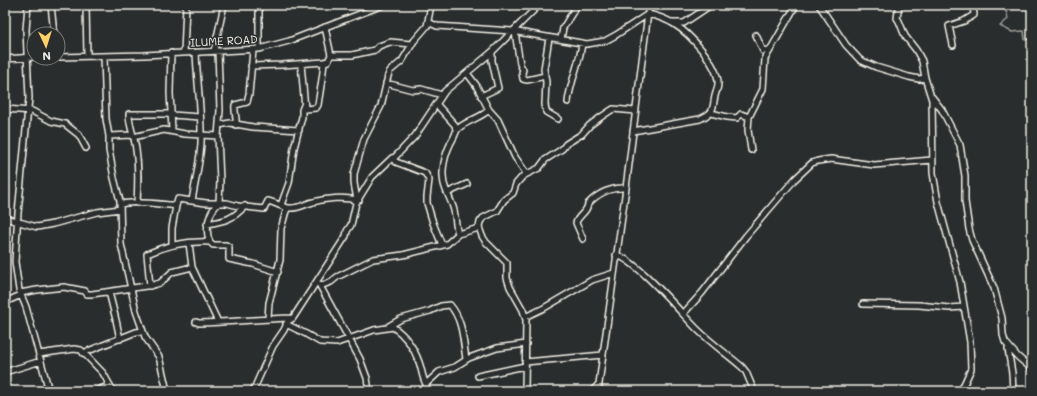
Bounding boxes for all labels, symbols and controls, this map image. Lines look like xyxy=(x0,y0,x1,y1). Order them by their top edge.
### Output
north arrow xyxy=(26,26,66,66)
street label: ILUME ROAD xyxy=(190,31,258,50)
text: N xyxy=(42,49,51,64)

